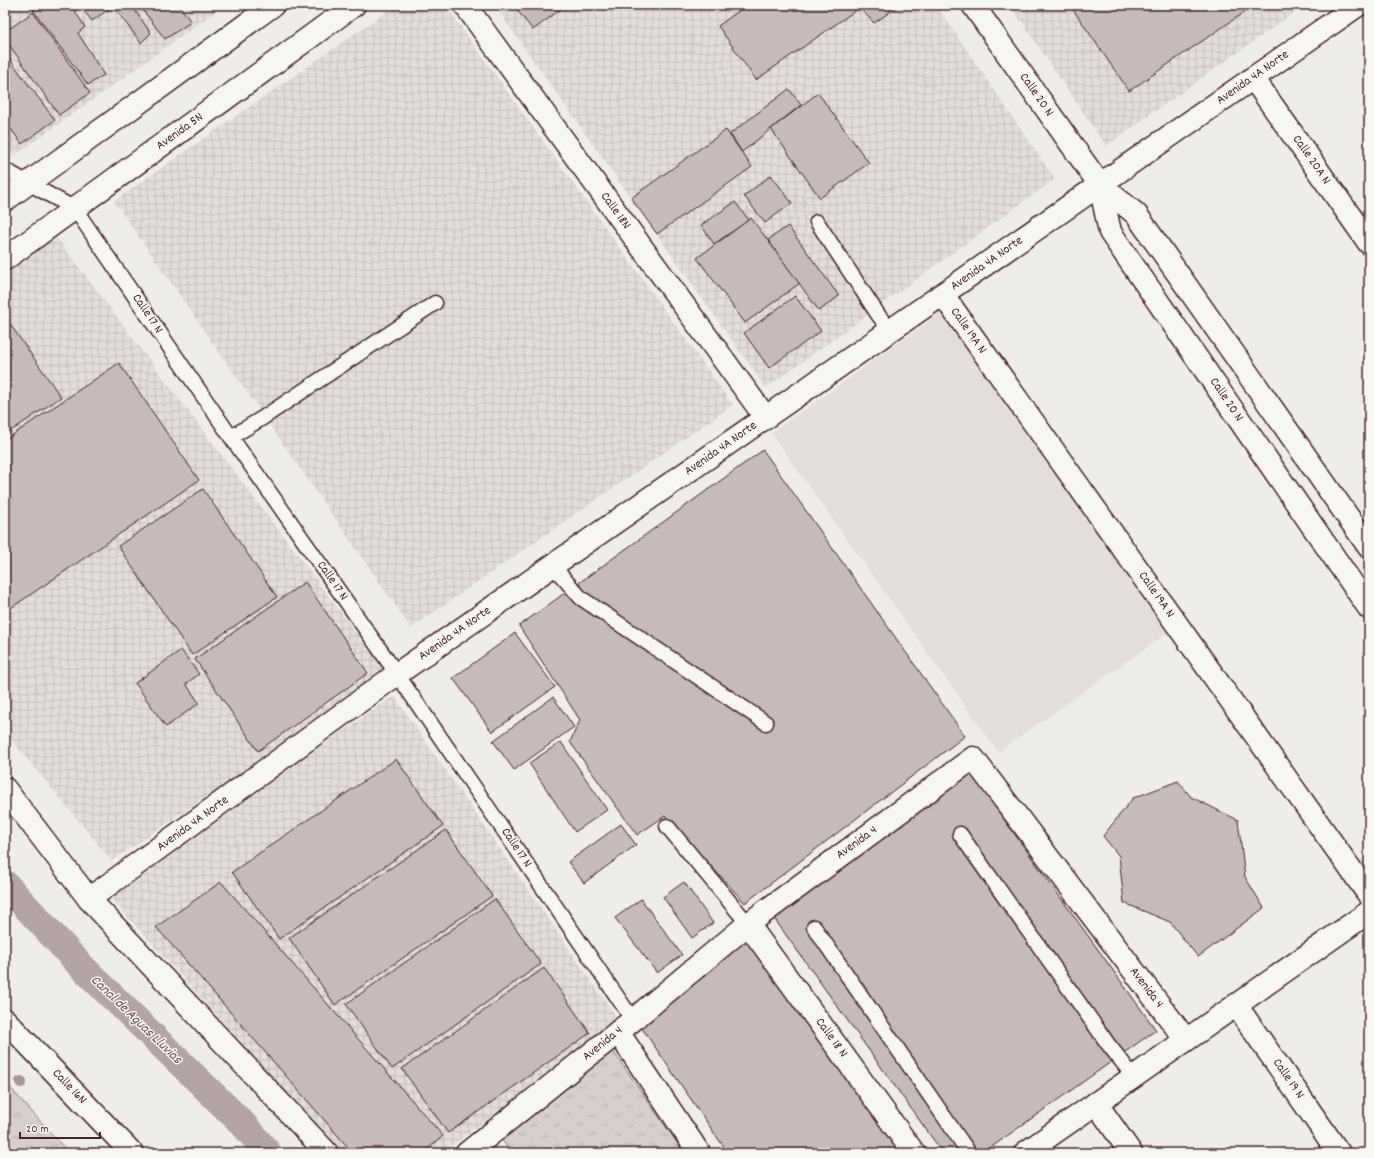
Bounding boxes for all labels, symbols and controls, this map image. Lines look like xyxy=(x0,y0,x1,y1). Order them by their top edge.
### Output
street label: Avenida 4A Norte xyxy=(1213,46,1293,110)
street label: Calle 20 N xyxy=(1014,69,1058,121)
street label: Avenida 5N xyxy=(152,108,208,156)
street label: Calle 20A N xyxy=(1287,131,1335,189)
street label: Calle 18N xyxy=(595,188,635,234)
street label: Avenida 4A Norte xyxy=(947,232,1027,296)
street label: Calle 17 N xyxy=(127,290,167,338)
street label: Calle 19A N xyxy=(945,304,991,358)
street label: Calle 20 N xyxy=(1204,374,1248,426)
street label: Avenida 4A Norte xyxy=(681,417,761,481)
street label: Calle 17 N xyxy=(311,557,353,605)
street label: Calle 19A N xyxy=(1133,568,1179,622)
street label: Avenida 4A Norte xyxy=(415,602,495,666)
street label: Avenida 4A Norte xyxy=(153,791,233,857)
street label: Avenida 4 xyxy=(832,821,882,865)
street label: Calle 17 N xyxy=(496,824,536,872)
street label: Avenida 4 xyxy=(1124,963,1168,1013)
water label: Canal de Aguas Lluvias xyxy=(86,971,187,1070)
street label: Calle 18 N xyxy=(810,1014,852,1062)
street label: Avenida 4 xyxy=(579,1022,627,1066)
street label: Calle 19 N xyxy=(1267,1055,1309,1103)
street label: Calle 16N xyxy=(47,1065,91,1109)
scale bar xyxy=(20,1114,100,1140)
text: 20 m xyxy=(26,1121,49,1138)

